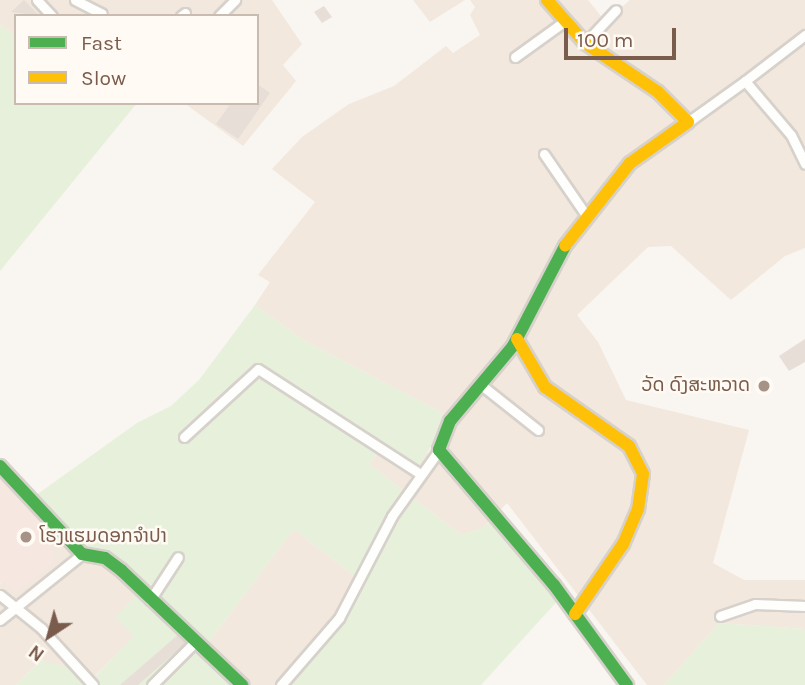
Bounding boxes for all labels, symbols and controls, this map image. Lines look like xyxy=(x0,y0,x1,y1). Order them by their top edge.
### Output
legend xyxy=(14,14,259,105)
scale bar xyxy=(567,14,679,58)
text: 100 m xyxy=(577,28,634,52)
text: Fast xyxy=(81,31,122,55)
text: Slow xyxy=(81,66,126,90)
place label: ວັດ ດົງສະຫວາດ xyxy=(641,375,750,397)
marker: ວັດ ດົງສະຫວາດ xyxy=(756,378,772,394)
place label: ໂຮງແຮມດອກຈຳປາ xyxy=(40,526,167,548)
marker: ໂຮງແຮມດອກຈຳປາ xyxy=(18,529,34,545)
north arrow xyxy=(14,601,84,671)
text: N xyxy=(25,640,49,666)

